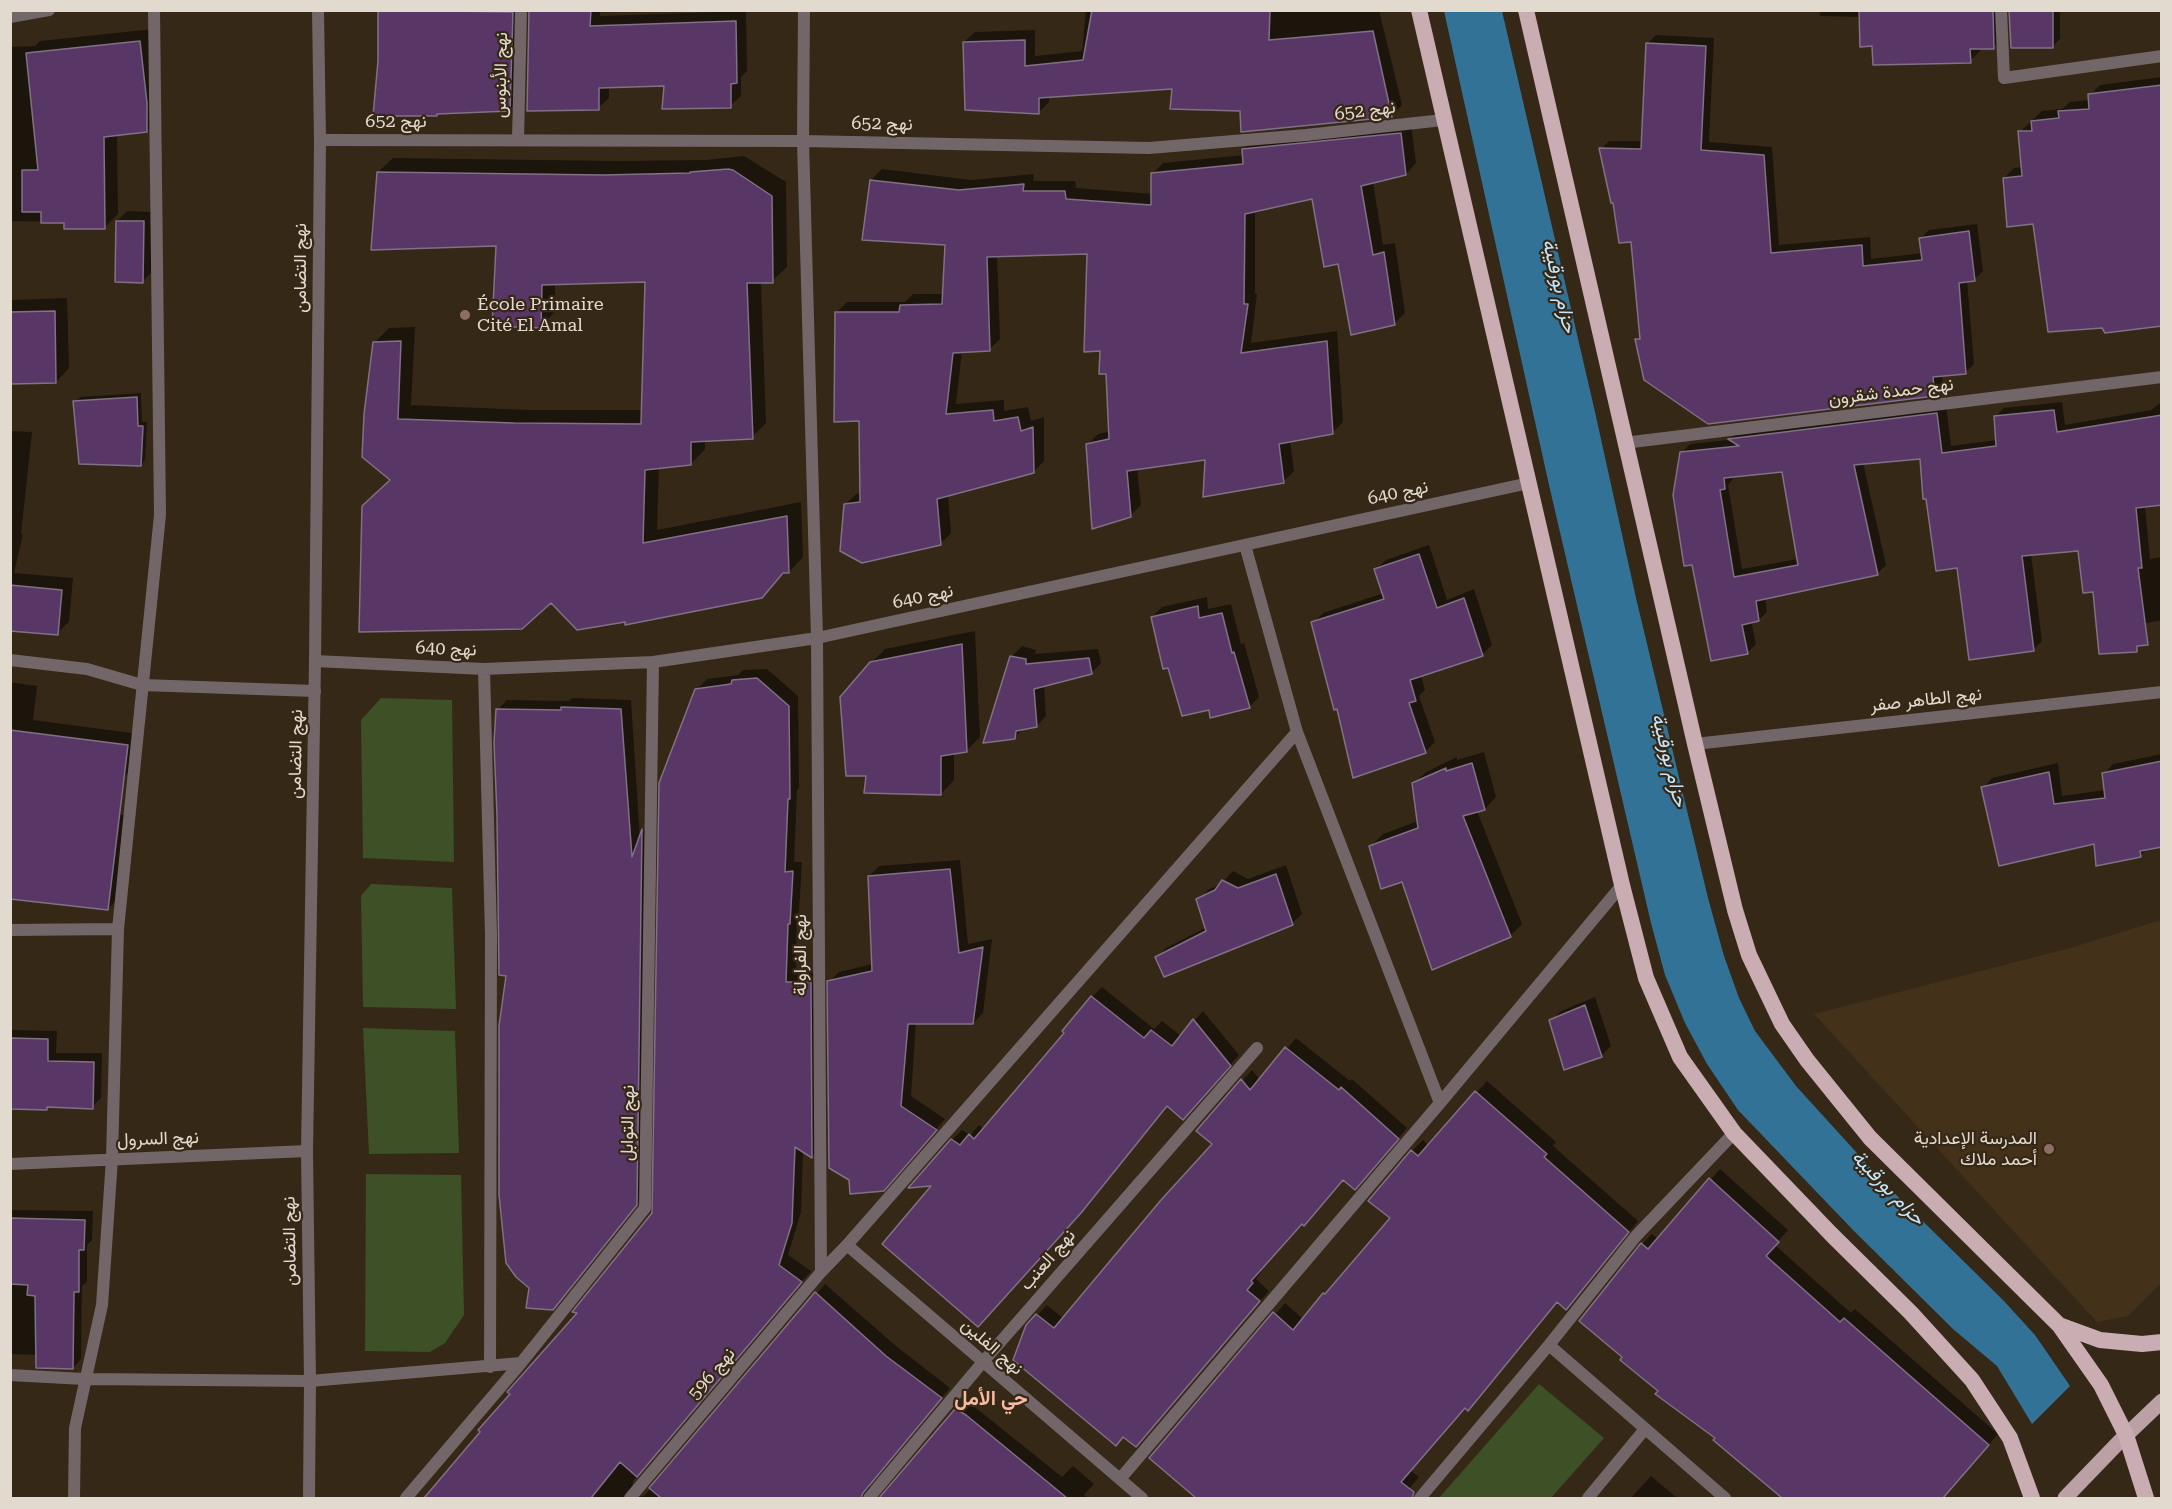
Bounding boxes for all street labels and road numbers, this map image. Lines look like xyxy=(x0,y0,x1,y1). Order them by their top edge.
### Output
street label: نهج الأبنوس xyxy=(489,32,513,118)
street label: نهج 652 xyxy=(1333,97,1397,125)
street label: نهج 652 xyxy=(365,111,427,133)
street label: نهج 652 xyxy=(851,113,913,135)
street label: نهج التضامن xyxy=(290,223,312,313)
street label: نهج حمدة شقرون xyxy=(1827,374,1955,410)
street label: نهج 640 xyxy=(1366,476,1430,510)
street label: نهج 640 xyxy=(891,580,955,614)
street label: نهج 640 xyxy=(415,637,477,661)
street label: نهج الطاهر صفر xyxy=(1869,683,1983,717)
street label: نهج التضامن xyxy=(284,709,308,799)
street label: نهج الفراولة xyxy=(790,914,812,996)
street label: نهج التوابل xyxy=(617,1085,639,1161)
street label: نهج السرول xyxy=(117,1127,199,1151)
street label: نهج التضامن xyxy=(278,1196,302,1286)
street label: نهج العنب xyxy=(1016,1225,1080,1295)
street label: نهج الفلين xyxy=(957,1314,1027,1380)
street label: نهج 596 xyxy=(684,1344,740,1404)

